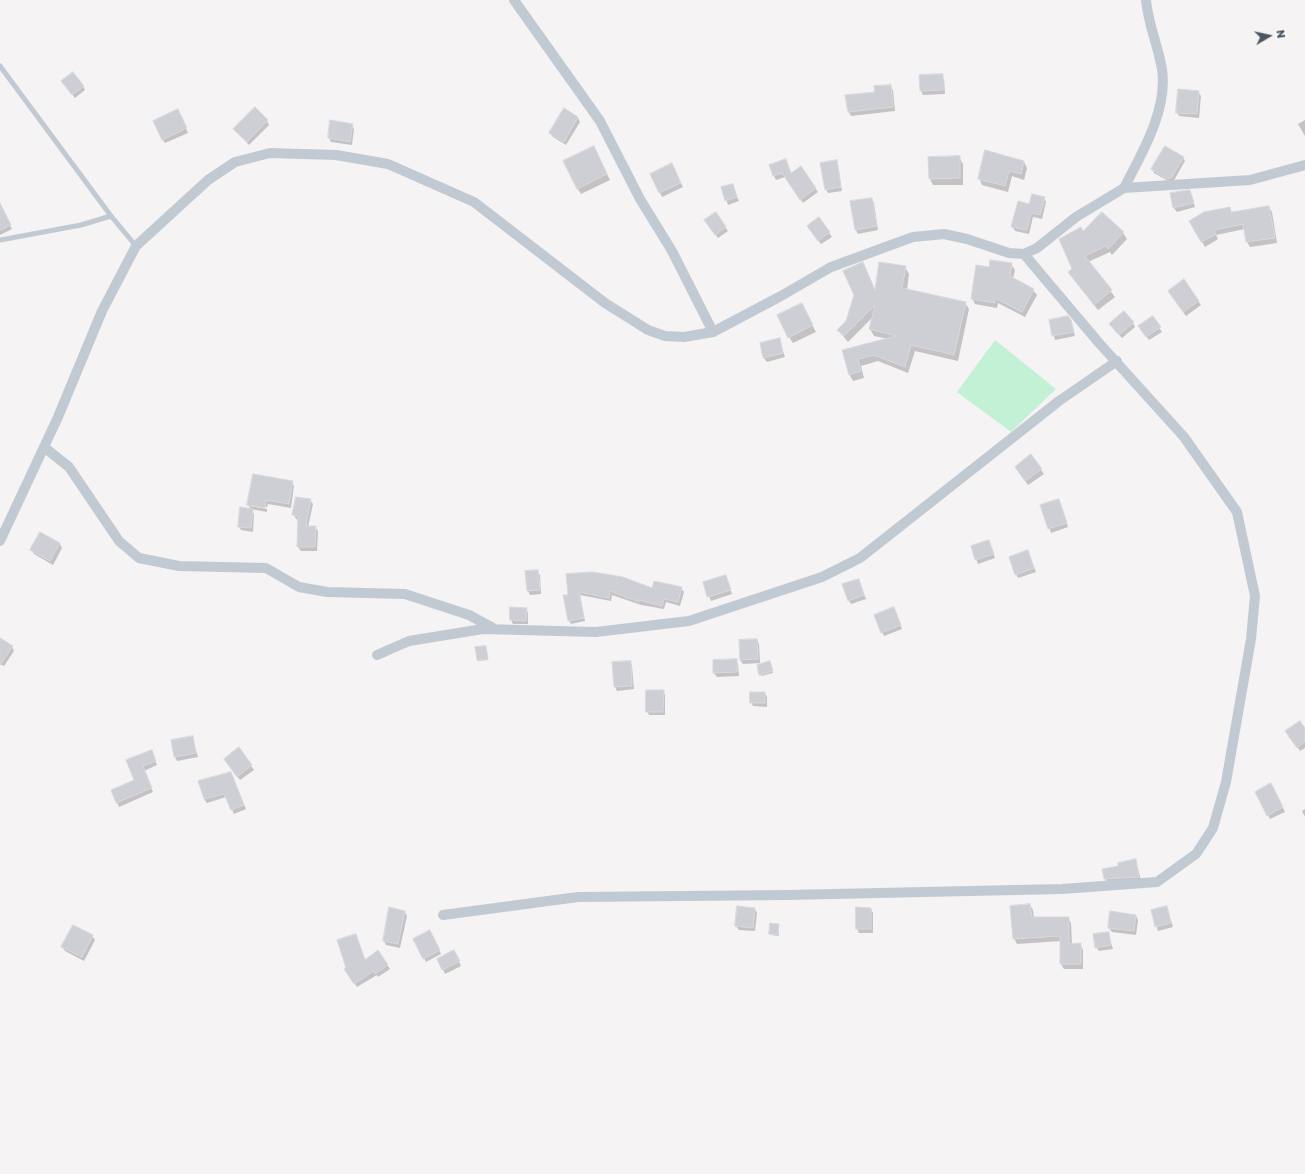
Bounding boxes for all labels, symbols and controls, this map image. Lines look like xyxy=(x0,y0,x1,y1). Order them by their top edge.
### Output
north arrow xyxy=(1249,16,1289,56)
text: N xyxy=(1274,29,1288,39)

